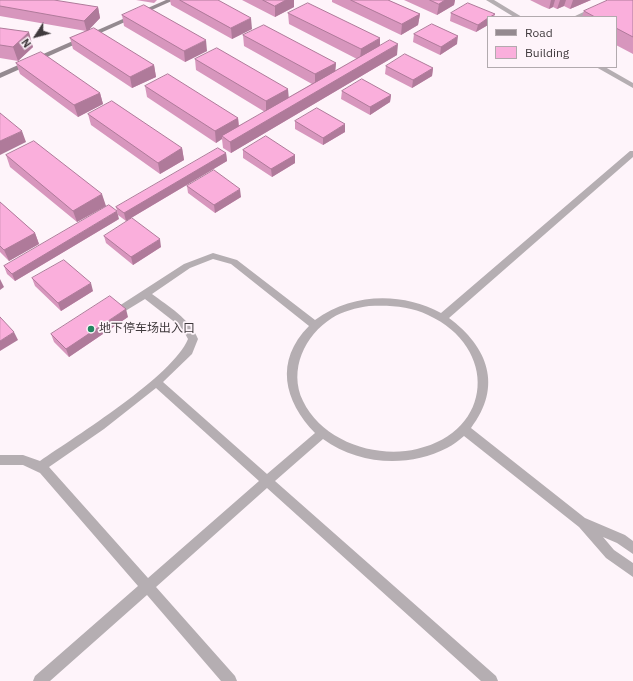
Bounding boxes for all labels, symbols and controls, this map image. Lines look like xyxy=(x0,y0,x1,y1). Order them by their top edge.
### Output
north arrow xyxy=(16,16,56,56)
legend xyxy=(487,16,617,68)
text: Road xyxy=(525,25,553,40)
text: N xyxy=(18,36,34,50)
text: Building xyxy=(525,45,569,60)
place label: 地下停车场出入口 xyxy=(99,322,195,336)
marker: 地下停车场出入口 xyxy=(86,324,96,334)

